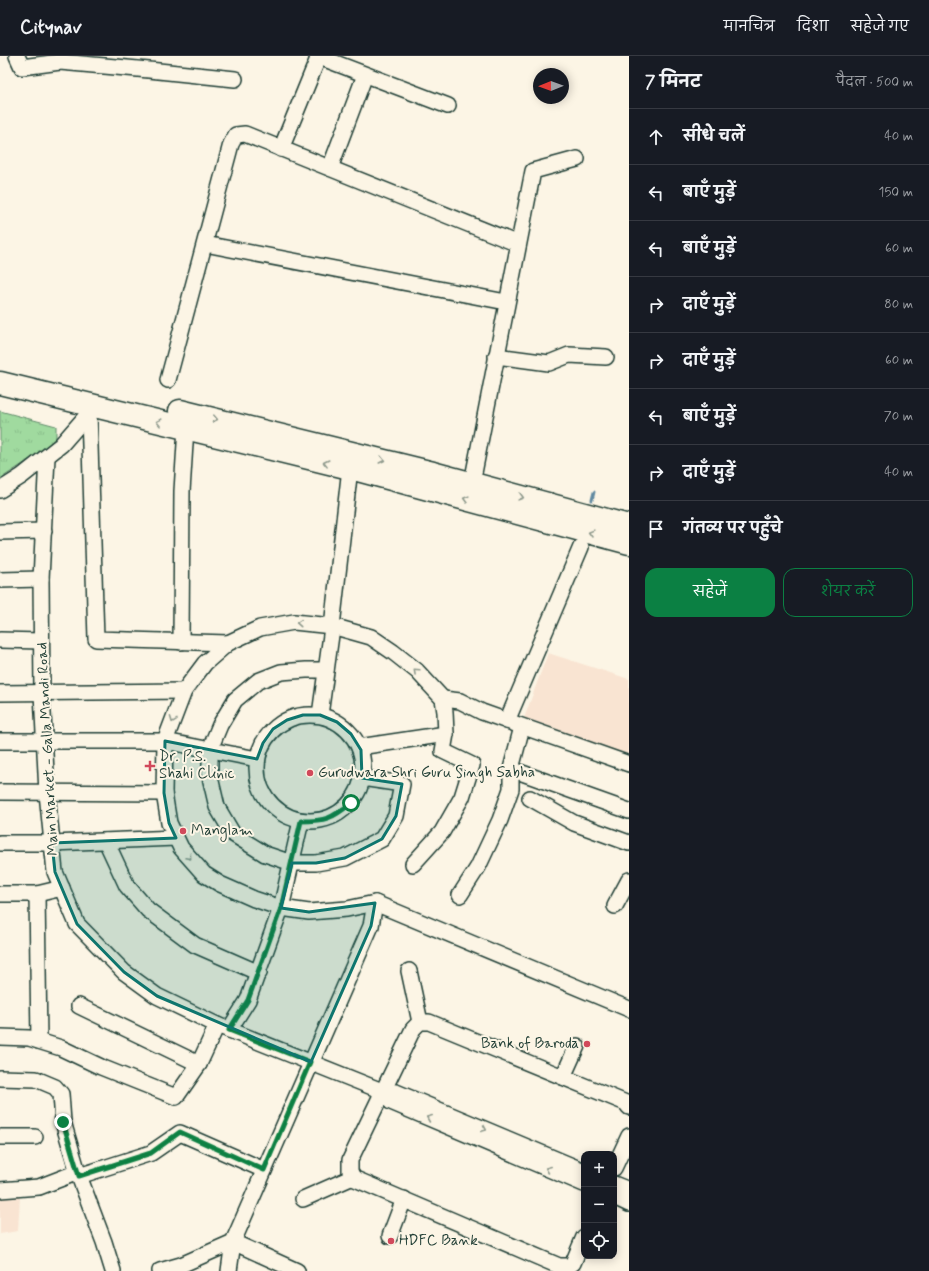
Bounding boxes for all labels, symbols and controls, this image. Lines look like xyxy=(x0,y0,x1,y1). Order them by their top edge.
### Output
text: Citynav xyxy=(20,15,82,40)
text: मानचित्र xyxy=(724,18,775,36)
text: दिशा xyxy=(797,18,829,36)
text: सहेजे गए xyxy=(851,18,909,36)
north arrow xyxy=(533,68,569,104)
text: 7 मिनट xyxy=(645,71,701,93)
text: पैदल · 500 m xyxy=(836,74,913,91)
icon: ahead xyxy=(645,126,667,148)
text: सीधे चलें xyxy=(683,127,745,147)
text: 40 m xyxy=(884,128,913,145)
icon: left xyxy=(645,182,667,204)
text: बाएँ मुड़ें xyxy=(683,183,736,203)
text: 150 m xyxy=(879,184,913,201)
icon: left xyxy=(645,238,667,260)
text: बाएँ मुड़ें xyxy=(683,239,736,259)
text: 60 m xyxy=(885,240,913,257)
icon: right xyxy=(645,294,667,316)
text: दाएँ मुड़ें xyxy=(683,295,735,315)
text: 80 m xyxy=(884,296,913,313)
icon: right xyxy=(645,350,667,372)
text: दाएँ मुड़ें xyxy=(683,351,735,371)
text: 60 m xyxy=(885,352,913,369)
icon: left xyxy=(645,406,667,428)
text: बाएँ मुड़ें xyxy=(683,407,736,427)
text: 70 m xyxy=(884,408,913,425)
one-way arrow xyxy=(212,415,218,423)
one-way arrow xyxy=(156,418,163,426)
one-way arrow xyxy=(379,455,385,463)
one-way arrow xyxy=(323,459,330,467)
icon: right xyxy=(645,462,667,484)
text: दाएँ मुड़ें xyxy=(683,463,735,483)
text: 40 m xyxy=(884,464,913,481)
one-way arrow xyxy=(518,492,524,500)
one-way arrow xyxy=(462,495,469,504)
icon: arrive xyxy=(645,518,667,540)
text: गंतव्य पर पहुँचे xyxy=(683,519,782,539)
one-way arrow xyxy=(588,529,595,537)
button: सहेजें xyxy=(645,568,775,617)
button: शेयर करें xyxy=(783,568,913,617)
one-way arrow xyxy=(296,619,302,628)
street label: Main Market - Galla Mandi Road xyxy=(32,642,64,856)
one-way arrow xyxy=(413,668,421,676)
one-way arrow xyxy=(169,717,177,724)
place label: Dr. P.S. Shahi Clinic xyxy=(159,747,235,784)
marker: Dr. P.S. Shahi Clinic xyxy=(144,760,156,772)
place label: Gurudwara Shri Guru Singh Sabha xyxy=(318,763,535,783)
marker: Gurudwara Shri Guru Singh Sabha xyxy=(305,768,315,778)
route start xyxy=(342,794,360,812)
place label: Manglam xyxy=(191,821,253,842)
marker: Manglam xyxy=(178,826,188,836)
one-way arrow xyxy=(184,852,191,859)
place label: Bank of Baroda xyxy=(481,1034,579,1054)
marker: Bank of Baroda xyxy=(582,1039,592,1049)
route end xyxy=(54,1113,72,1131)
one-way arrow xyxy=(425,1115,433,1123)
one-way arrow xyxy=(480,1124,487,1132)
map controls xyxy=(581,1151,617,1259)
button: + xyxy=(581,1151,617,1187)
one-way arrow xyxy=(545,1166,553,1174)
button: − xyxy=(581,1187,617,1223)
button: locate xyxy=(581,1223,617,1259)
place label: HDFC Bank xyxy=(399,1231,478,1251)
marker: HDFC Bank xyxy=(386,1236,396,1246)

